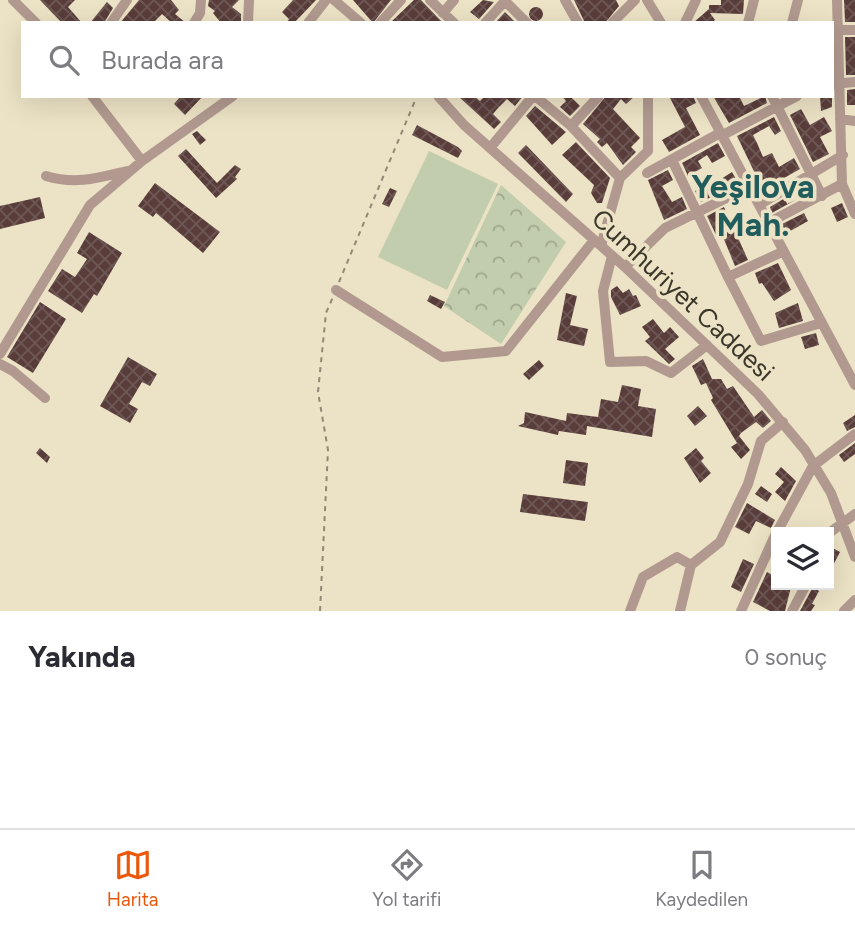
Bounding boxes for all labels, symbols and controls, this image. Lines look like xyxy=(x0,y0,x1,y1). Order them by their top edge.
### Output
search box xyxy=(21,21,834,98)
icon: search xyxy=(45,41,83,79)
text: Burada ara xyxy=(101,44,224,76)
district label: Yeşilova Mah. xyxy=(691,167,815,244)
street label: Cumhuriyet Caddesi xyxy=(585,202,781,388)
map controls xyxy=(771,527,834,590)
button: layers xyxy=(771,527,834,590)
text: Yakında xyxy=(28,638,136,675)
text: 0 sonuç xyxy=(744,643,827,671)
tab: Harita xyxy=(107,846,158,911)
tab: Yol tarifi xyxy=(372,846,441,911)
tab: Kaydedilen xyxy=(655,846,748,911)

